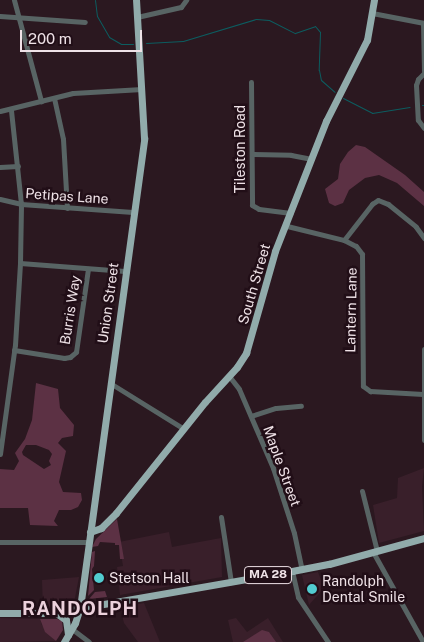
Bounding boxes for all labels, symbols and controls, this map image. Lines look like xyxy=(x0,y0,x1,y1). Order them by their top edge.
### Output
scale bar xyxy=(22,20,145,52)
text: 200 m xyxy=(28,30,72,47)
street label: Tileston Road xyxy=(232,105,248,193)
street label: Petipas Lane xyxy=(25,185,109,207)
street label: South Street xyxy=(234,242,274,326)
street label: Union Street xyxy=(94,261,122,345)
street label: Lantern Lane xyxy=(342,267,360,353)
street label: Burris Way xyxy=(56,274,84,346)
street label: Maple Street xyxy=(260,423,304,509)
road number: MA 28 xyxy=(243,566,293,584)
place label: Stetson Hall xyxy=(109,570,190,586)
marker: Stetson Hall xyxy=(93,572,105,584)
place label: Randolph Dental Smile xyxy=(322,573,405,606)
marker: Randolph Dental Smile xyxy=(306,583,318,595)
district label: RANDOLPH xyxy=(21,598,139,620)

